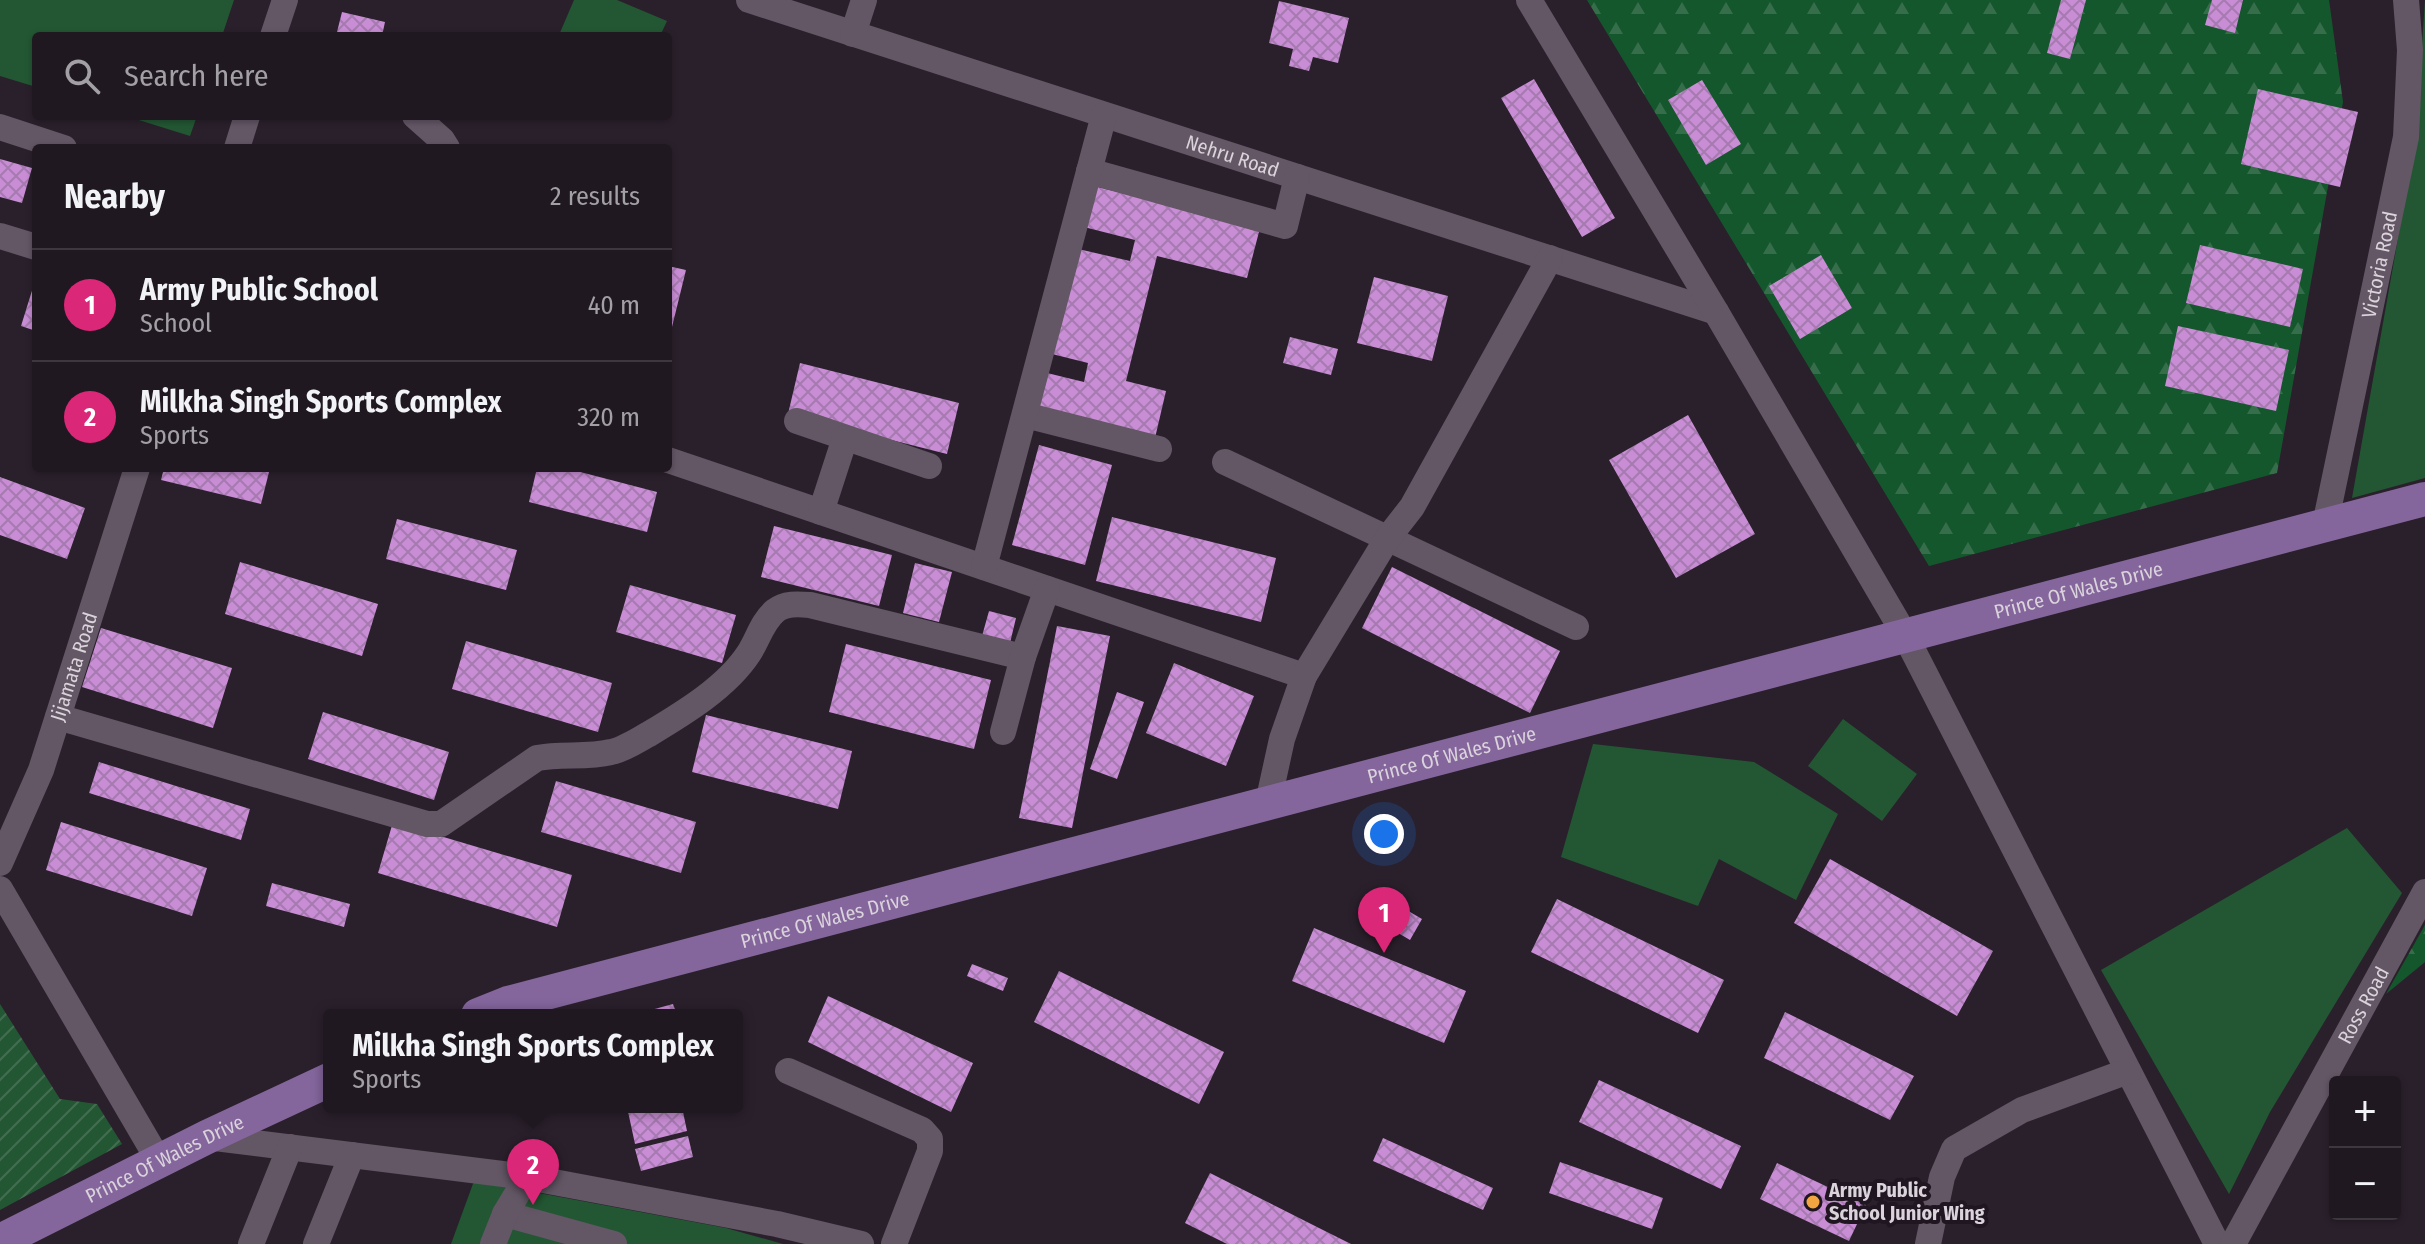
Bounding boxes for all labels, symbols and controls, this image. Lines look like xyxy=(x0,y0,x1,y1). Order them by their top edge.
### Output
search box xyxy=(32,32,672,120)
icon: search xyxy=(60,54,104,98)
text: Search here xyxy=(124,58,269,94)
street label: Nehru Road xyxy=(1183,130,1282,182)
text: Nearby xyxy=(64,176,165,217)
text: 2 results xyxy=(550,181,640,212)
street label: Victoria Road xyxy=(2357,209,2402,320)
text: Army Public School xyxy=(140,272,378,308)
text: 1 xyxy=(85,290,96,321)
text: 40 m xyxy=(588,290,640,321)
text: School xyxy=(140,308,212,339)
text: Milkha Singh Sports Complex xyxy=(140,384,502,420)
text: 2 xyxy=(84,402,96,433)
text: 320 m xyxy=(577,402,640,433)
text: Sports xyxy=(140,420,209,451)
street label: Prince Of Wales Drive xyxy=(1991,556,2165,624)
street label: Jijamata Road xyxy=(45,609,102,724)
street label: Prince Of Wales Drive xyxy=(1365,721,1539,789)
your location xyxy=(1364,814,1404,854)
street label: Prince Of Wales Drive xyxy=(738,886,912,953)
pin: 1 xyxy=(1358,887,1410,953)
street label: Ross Road xyxy=(2333,962,2394,1048)
popup xyxy=(323,1009,743,1113)
text: Milkha Singh Sports Complex xyxy=(352,1028,714,1064)
text: Sports xyxy=(352,1064,421,1095)
map controls xyxy=(2329,1076,2401,1220)
button: + xyxy=(2329,1076,2401,1148)
street label: Prince Of Wales Drive xyxy=(82,1110,248,1208)
pin: 2 xyxy=(507,1139,559,1205)
button: − xyxy=(2329,1148,2401,1220)
place label: Army Public School Junior Wing xyxy=(1828,1178,1985,1225)
marker: Army Public School Junior Wing xyxy=(1804,1193,1822,1211)

